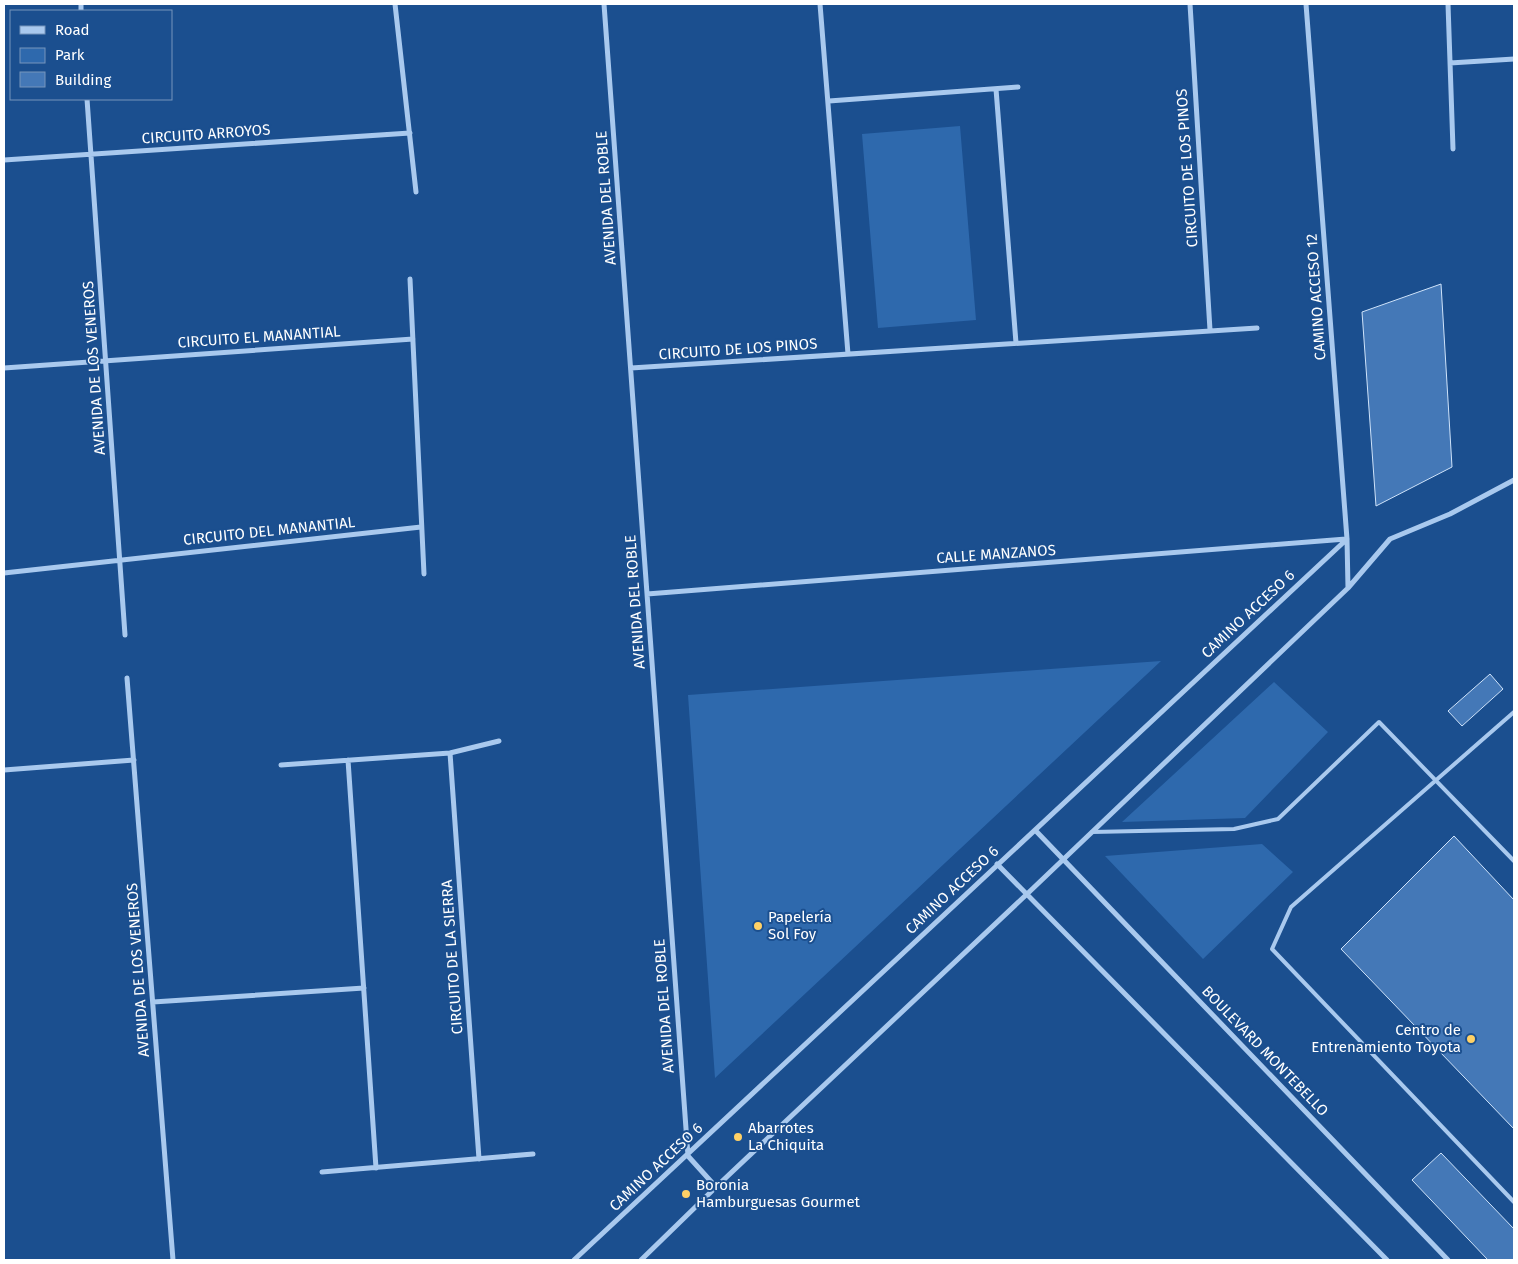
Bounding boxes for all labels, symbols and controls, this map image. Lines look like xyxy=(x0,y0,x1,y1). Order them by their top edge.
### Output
legend xyxy=(10,10,172,100)
text: Road xyxy=(55,21,90,39)
text: Park xyxy=(55,46,85,64)
text: Building xyxy=(55,71,111,89)
street label: CIRCUITO DE LOS PINOS xyxy=(1172,88,1202,248)
street label: CIRCUITO ARROYOS xyxy=(141,121,271,147)
street label: AVENIDA DEL ROBLE xyxy=(592,130,620,266)
street label: CAMINO ACCESO 12 xyxy=(1303,233,1329,361)
street label: AVENIDA DE LOS VENEROS xyxy=(79,280,109,456)
street label: CIRCUITO EL MANANTIAL xyxy=(177,322,341,352)
street label: CIRCUITO DE LOS PINOS xyxy=(658,334,818,364)
street label: CIRCUITO DEL MANANTIAL xyxy=(182,513,356,549)
street label: AVENIDA DEL ROBLE xyxy=(621,534,649,670)
street label: CALLE MANZANOS xyxy=(936,541,1056,567)
street label: CAMINO ACCESO 6 xyxy=(1198,566,1298,662)
street label: CAMINO ACCESO 6 xyxy=(902,842,1002,938)
street label: CIRCUITO DE LA SIERRA xyxy=(438,879,466,1035)
street label: AVENIDA DE LOS VENEROS xyxy=(123,882,153,1058)
place label: Papelería Sol Foy xyxy=(768,908,832,943)
marker: Papelería Sol Foy xyxy=(752,920,764,932)
street label: AVENIDA DEL ROBLE xyxy=(650,938,678,1074)
street label: BOULEVARD MONTEBELLO xyxy=(1198,982,1332,1120)
place label: Centro de Entrenamiento Toyota xyxy=(1311,1021,1461,1056)
marker: Centro de Entrenamiento Toyota xyxy=(1465,1033,1477,1045)
street label: CAMINO ACCESO 6 xyxy=(606,1119,706,1215)
place label: Abarrotes La Chiquita xyxy=(748,1119,824,1154)
marker: Abarrotes La Chiquita xyxy=(732,1131,744,1143)
place label: Boronia Hamburguesas Gourmet xyxy=(696,1176,861,1211)
marker: Boronia Hamburguesas Gourmet xyxy=(680,1188,692,1200)

